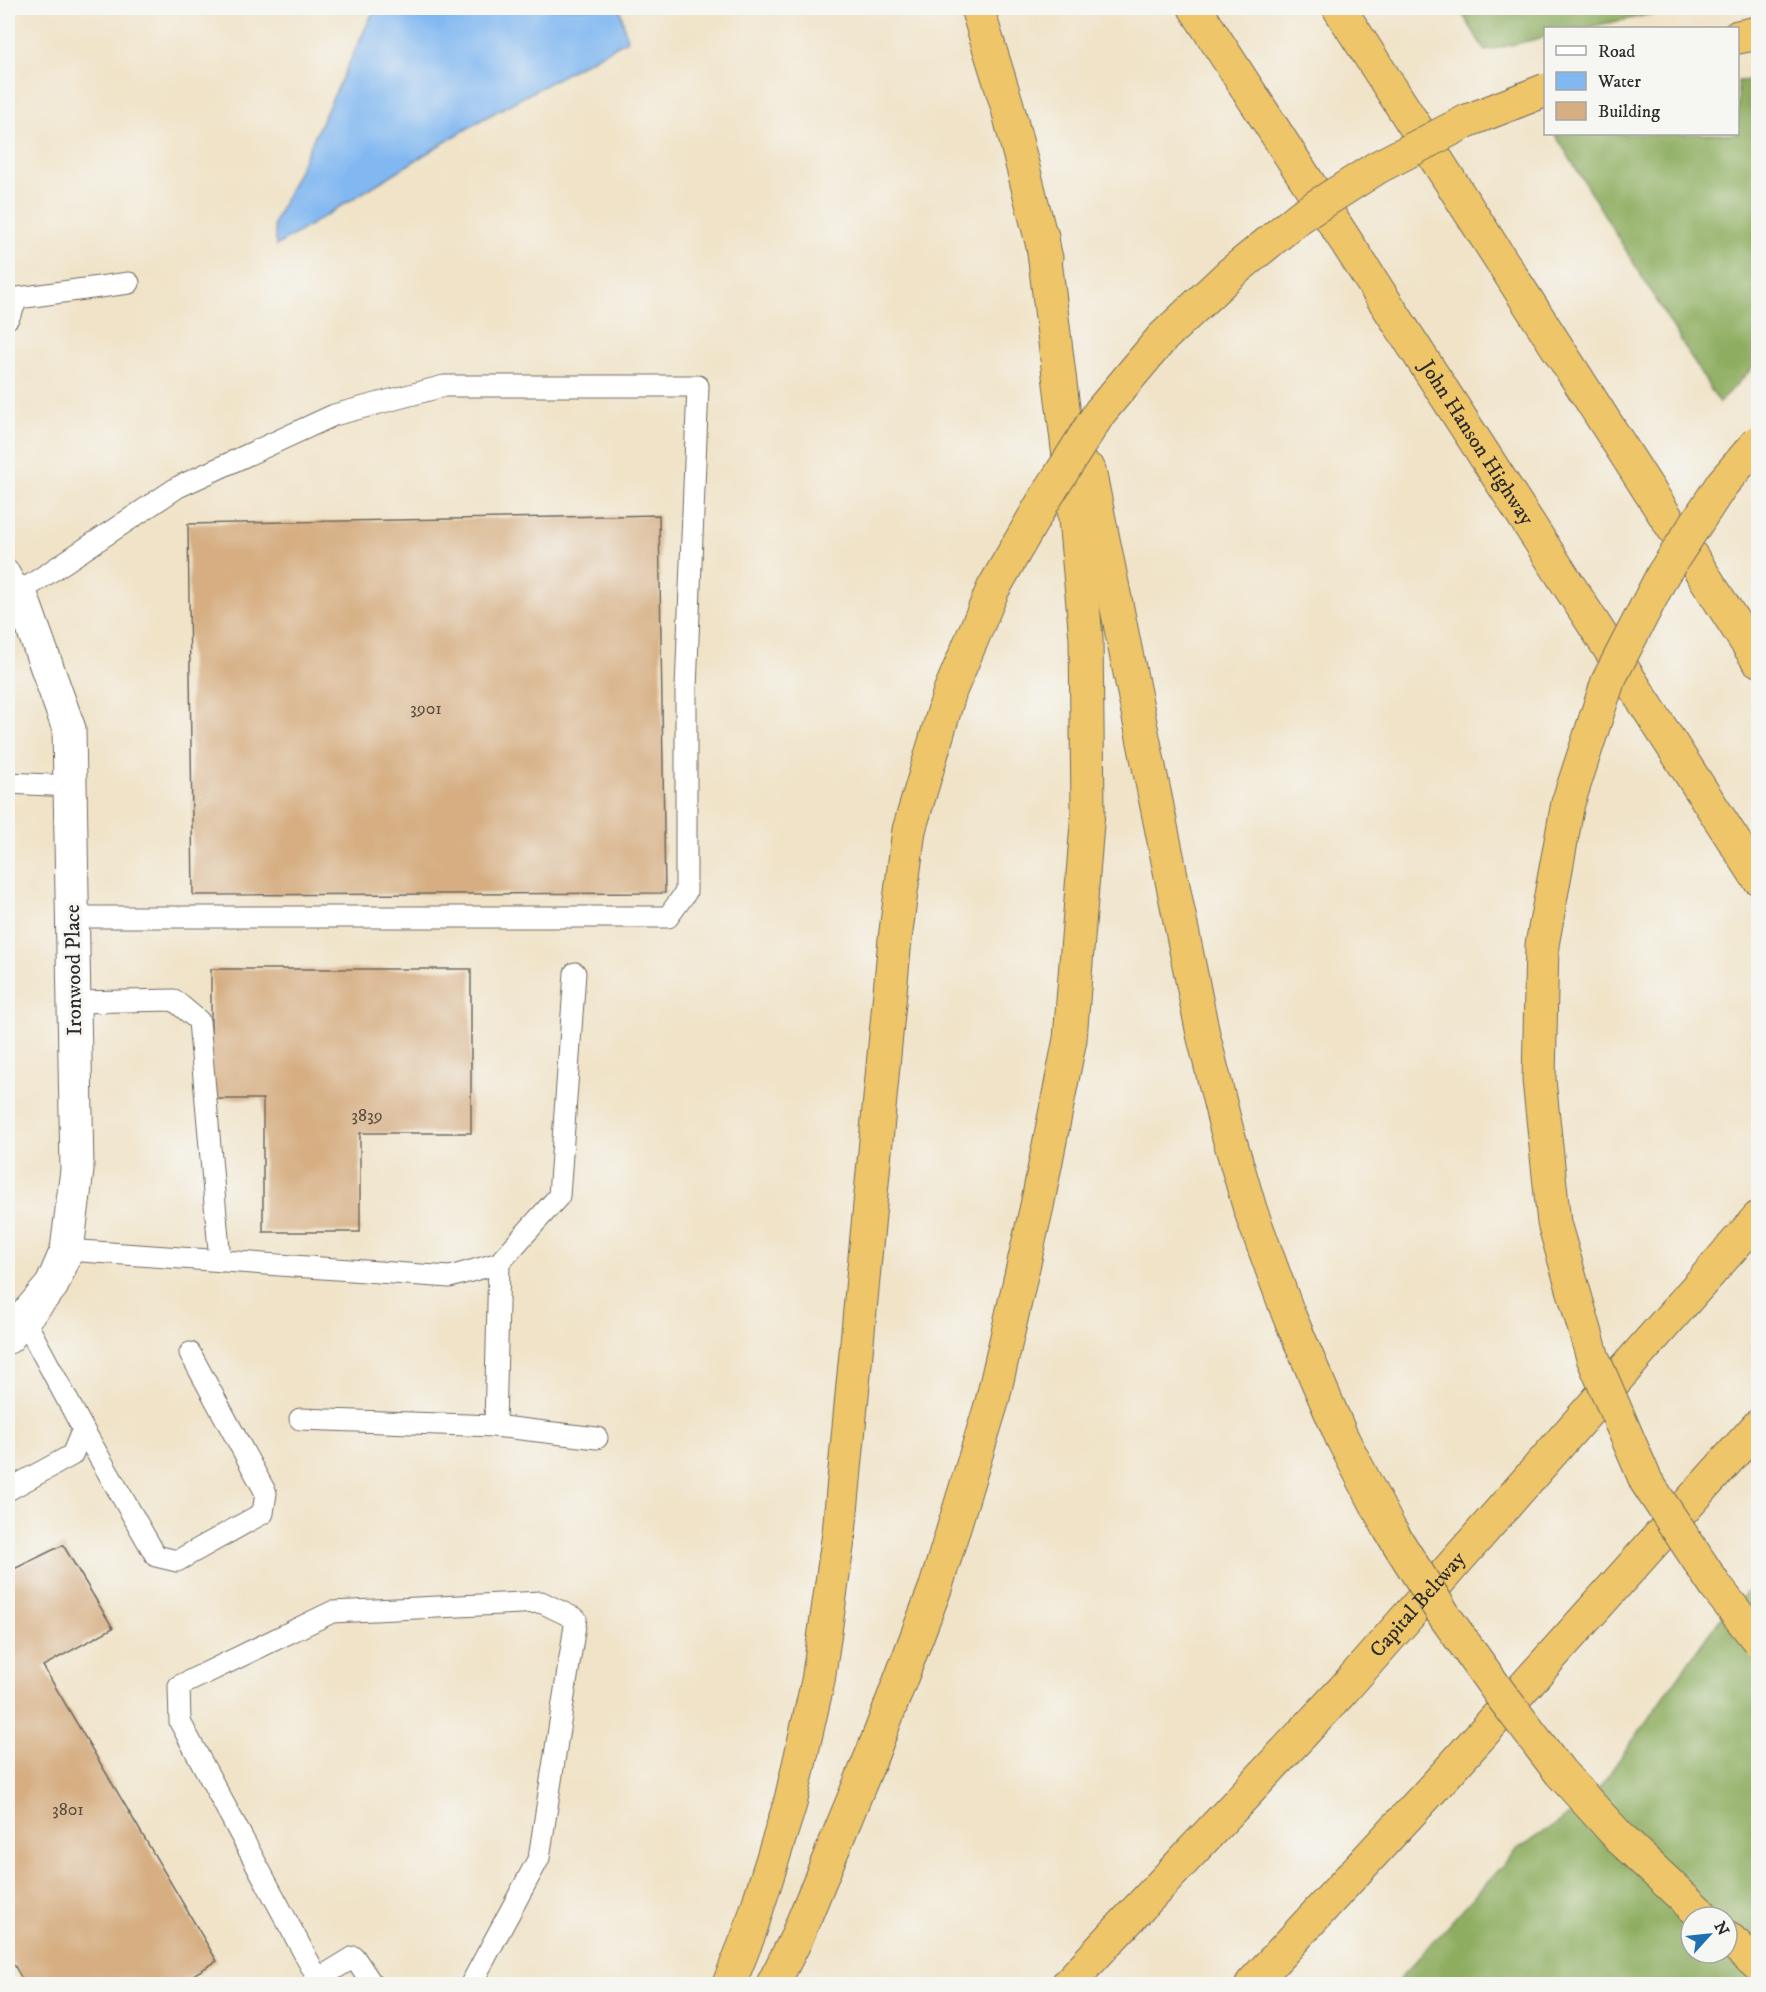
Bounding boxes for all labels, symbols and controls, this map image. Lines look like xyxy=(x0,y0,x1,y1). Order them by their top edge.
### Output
legend xyxy=(1544,27,1739,135)
text: Road xyxy=(1598,41,1635,63)
text: Water xyxy=(1597,71,1641,93)
text: Building xyxy=(1598,101,1660,123)
street label: John Hanson Highway xyxy=(1412,354,1540,531)
house number: 3901 xyxy=(410,698,442,720)
street label: Ironwood Place xyxy=(60,904,88,1036)
house number: 3839 xyxy=(351,1105,383,1127)
street label: Capital Beltway xyxy=(1364,1546,1472,1663)
house number: 3801 xyxy=(52,1799,84,1821)
north arrow xyxy=(1679,1905,1739,1965)
text: N xyxy=(1710,1918,1733,1939)

